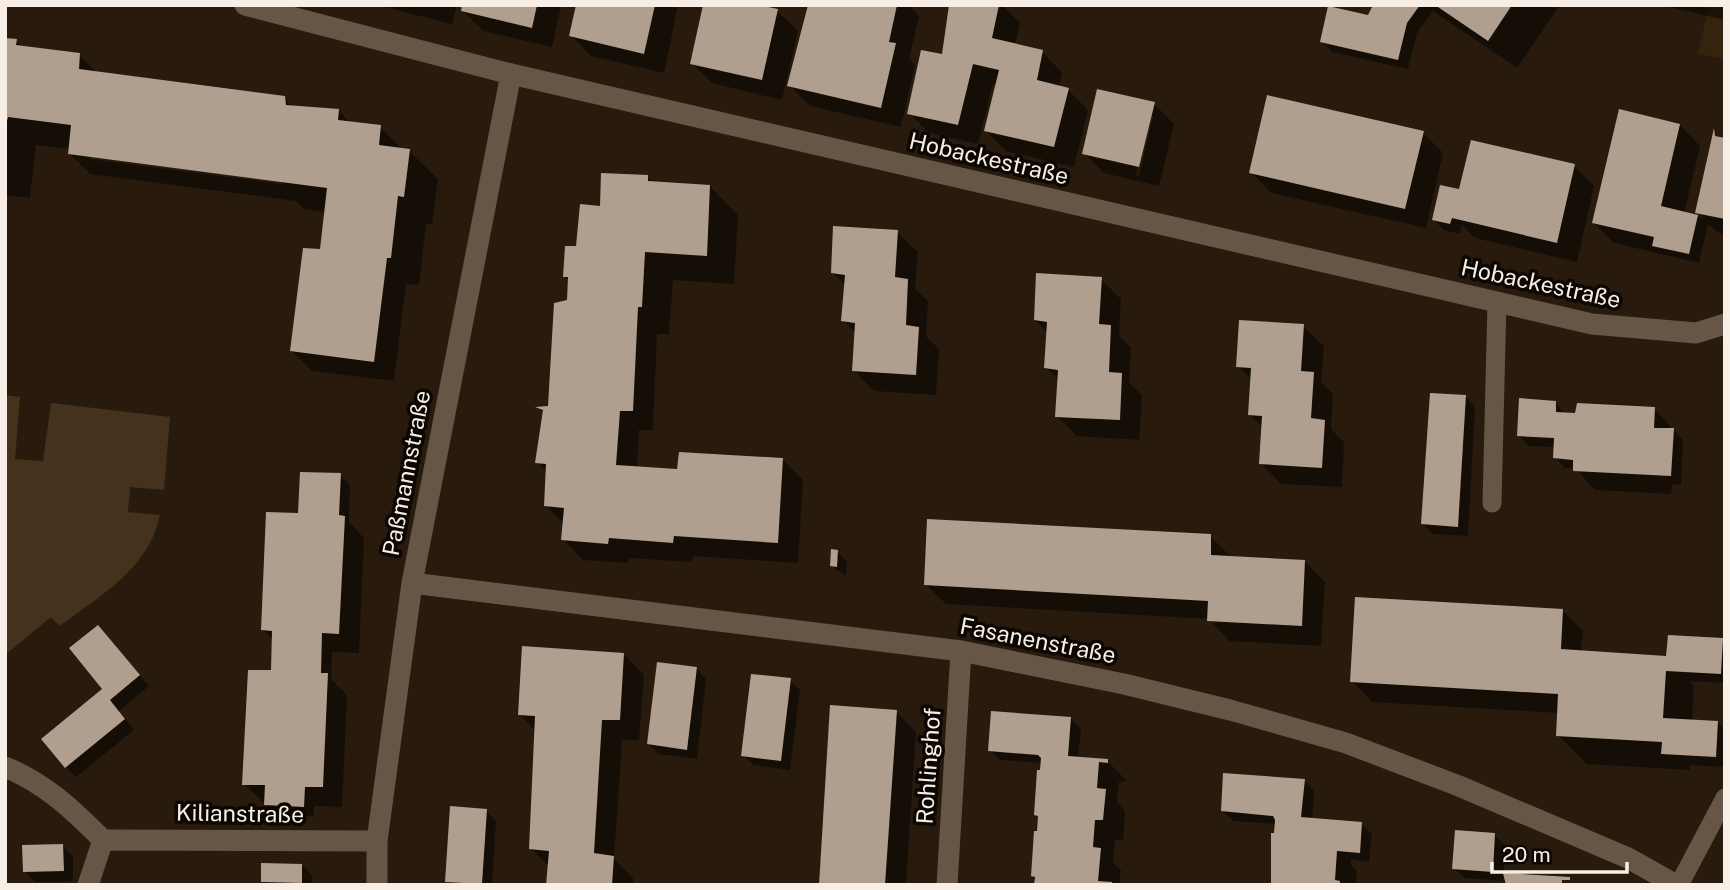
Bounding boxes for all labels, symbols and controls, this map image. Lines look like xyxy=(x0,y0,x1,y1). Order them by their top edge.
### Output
street label: Hobackestraße xyxy=(907,127,1071,189)
street label: Hobackestraße xyxy=(1459,253,1623,313)
street label: Paßmannstraße xyxy=(377,388,435,558)
street label: Fasanenstraße xyxy=(958,612,1118,668)
street label: Rohlinghof xyxy=(910,707,946,825)
street label: Kilianstraße xyxy=(176,798,304,828)
scale bar xyxy=(1492,830,1627,874)
text: 20 m xyxy=(1502,842,1551,867)

